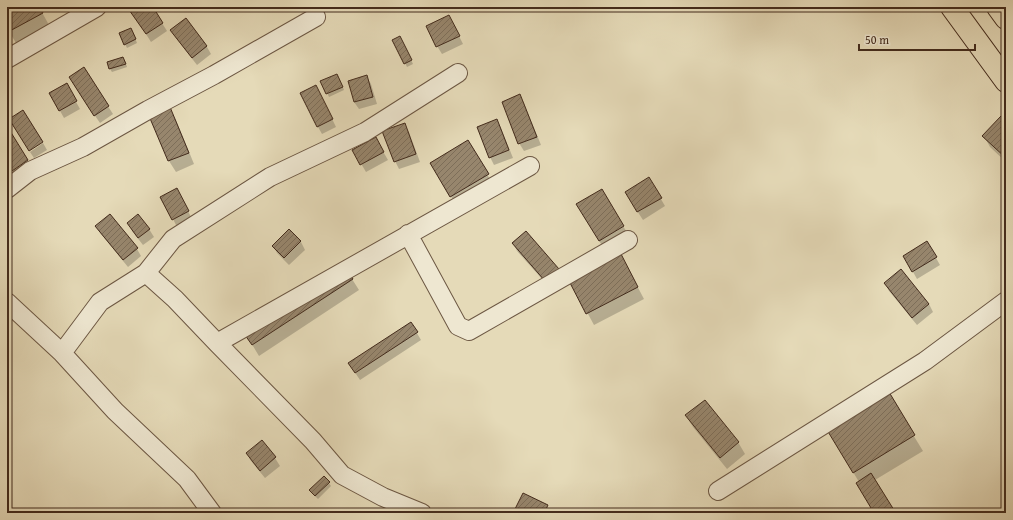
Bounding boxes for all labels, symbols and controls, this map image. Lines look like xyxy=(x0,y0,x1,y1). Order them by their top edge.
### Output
scale bar xyxy=(859,26,975,52)
text: 50 m xyxy=(865,31,889,48)

